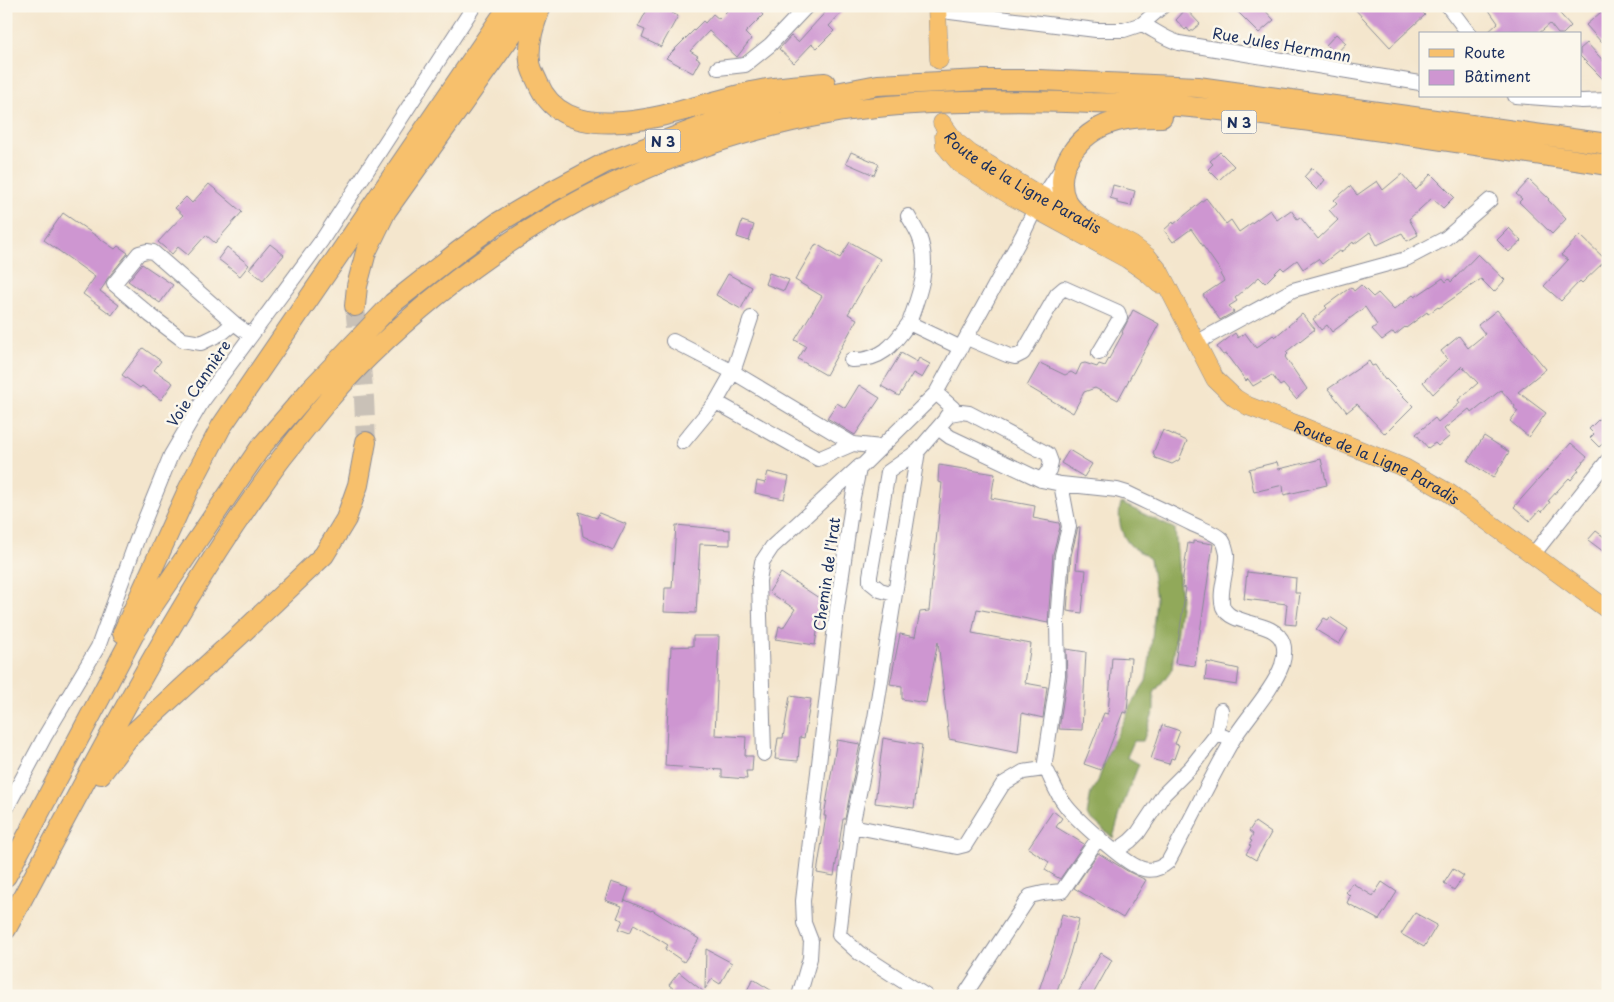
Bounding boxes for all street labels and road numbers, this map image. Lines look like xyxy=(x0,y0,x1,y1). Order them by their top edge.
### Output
street label: Rue Jules Hermann xyxy=(1211,20,1353,68)
road number: N 3 xyxy=(1222,110,1256,134)
street label: Route de la Ligne Paradis xyxy=(940,126,1106,238)
road number: N 3 xyxy=(646,130,680,152)
street label: Voie Cannière xyxy=(160,335,236,431)
street label: Route de la Ligne Paradis xyxy=(1291,413,1465,509)
street label: Chemin de l'Irat xyxy=(807,516,845,632)

